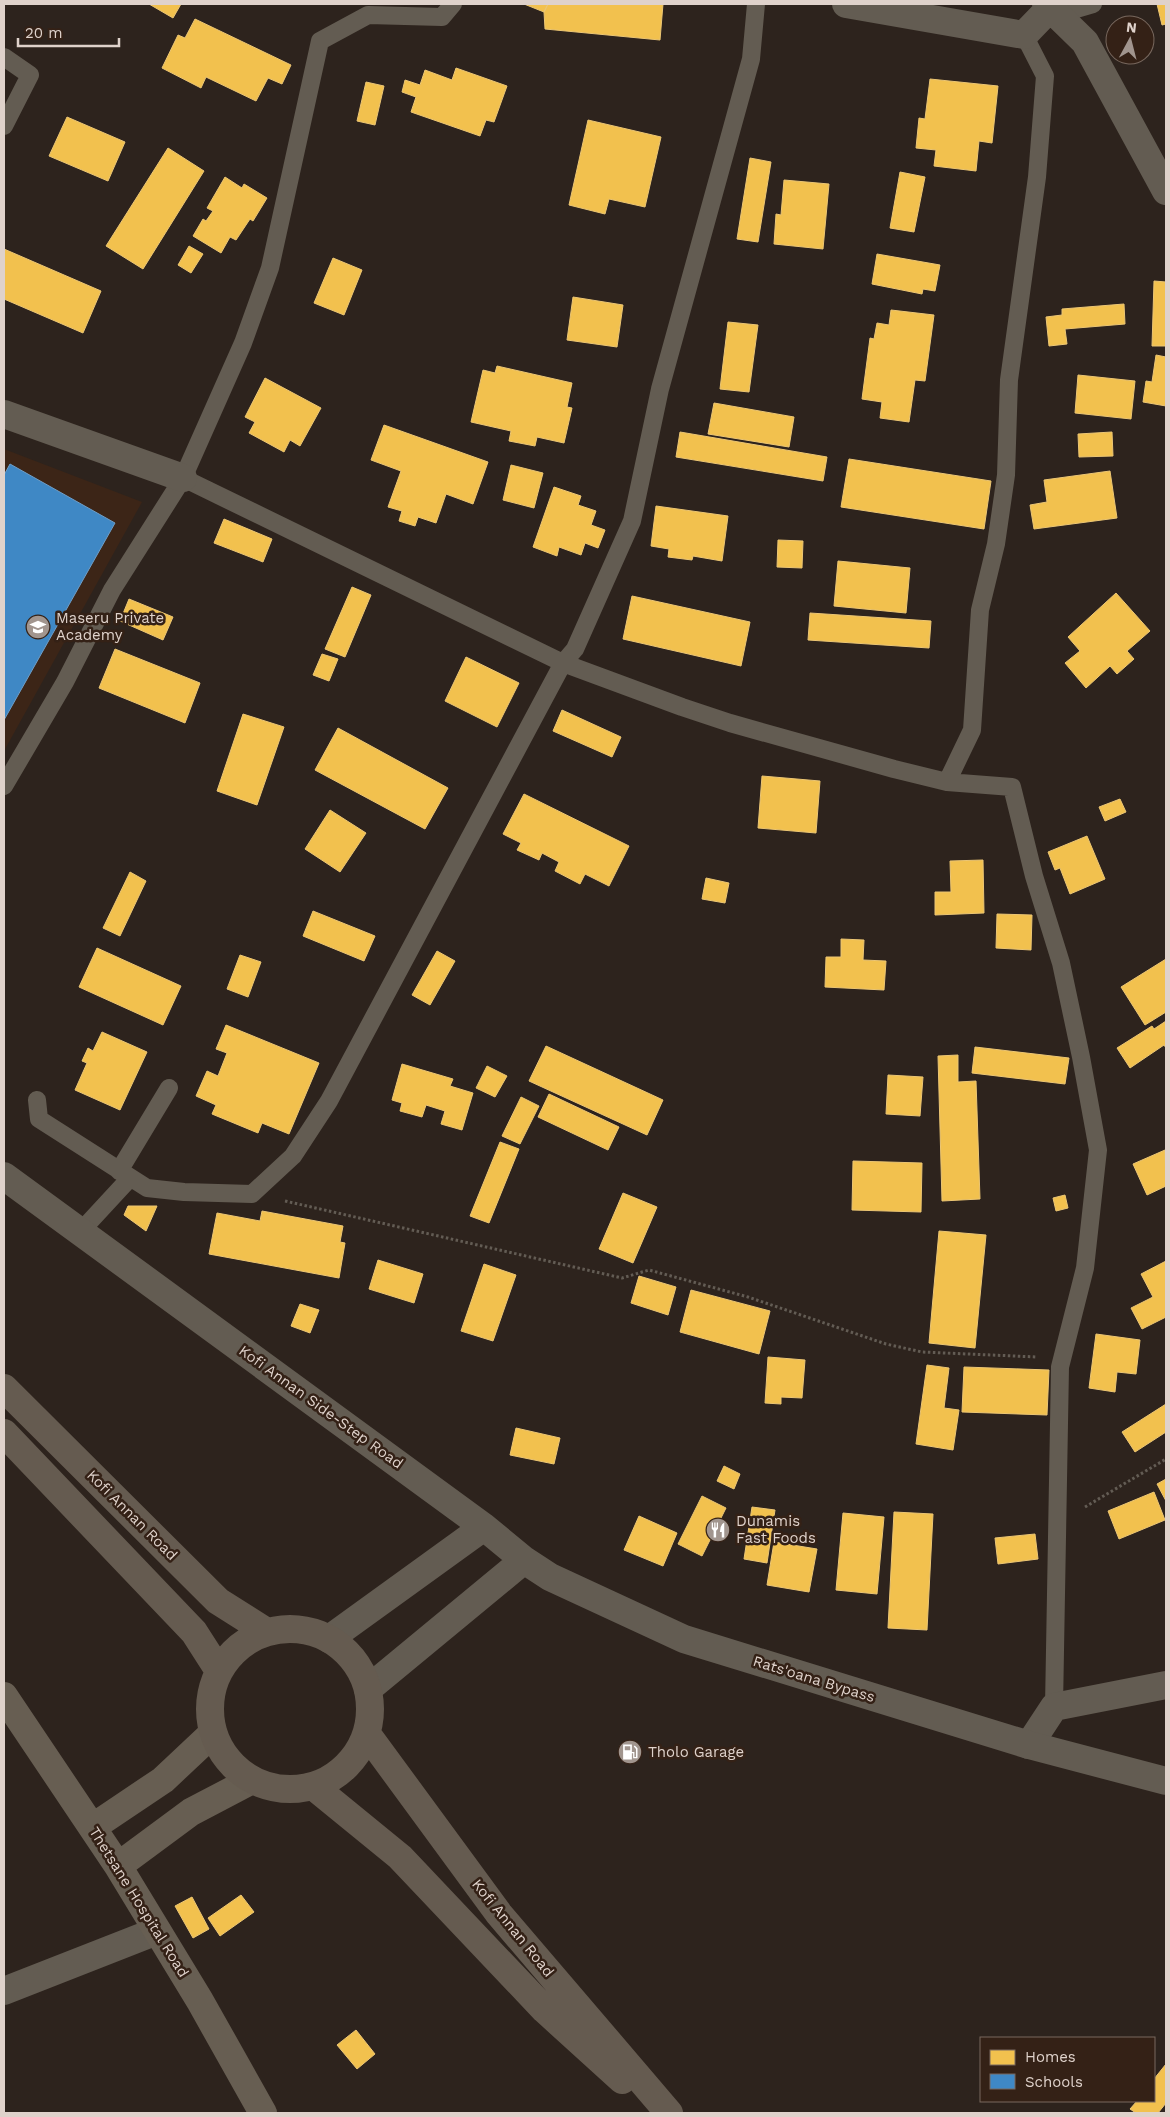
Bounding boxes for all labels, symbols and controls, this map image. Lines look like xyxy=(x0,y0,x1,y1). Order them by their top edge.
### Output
scale bar xyxy=(18,15,119,47)
north arrow xyxy=(1105,15,1155,65)
text: N xyxy=(1125,19,1138,36)
text: 20 m xyxy=(25,24,63,42)
place label: Maseru Private Academy xyxy=(56,609,164,644)
school or university icon: Maseru Private Academy xyxy=(25,614,51,640)
street label: Kofi Annan Side-Step Road xyxy=(235,1341,407,1473)
street label: Kofi Annan Road xyxy=(83,1466,181,1564)
place label: Dunamis Fast Foods xyxy=(736,1512,816,1547)
restaurant icon: Dunamis Fast Foods xyxy=(705,1517,731,1543)
street label: Rats'oana Bypass xyxy=(751,1652,877,1706)
fuel station icon: Tholo Garage xyxy=(617,1739,643,1765)
place label: Tholo Garage xyxy=(648,1743,744,1761)
street label: Thetsane Hospital Road xyxy=(85,1823,193,1981)
street label: Kofi Annan Road xyxy=(468,1876,558,1980)
legend xyxy=(980,2037,1155,2102)
text: Homes xyxy=(1025,2048,1076,2066)
text: Schools xyxy=(1025,2073,1083,2091)

